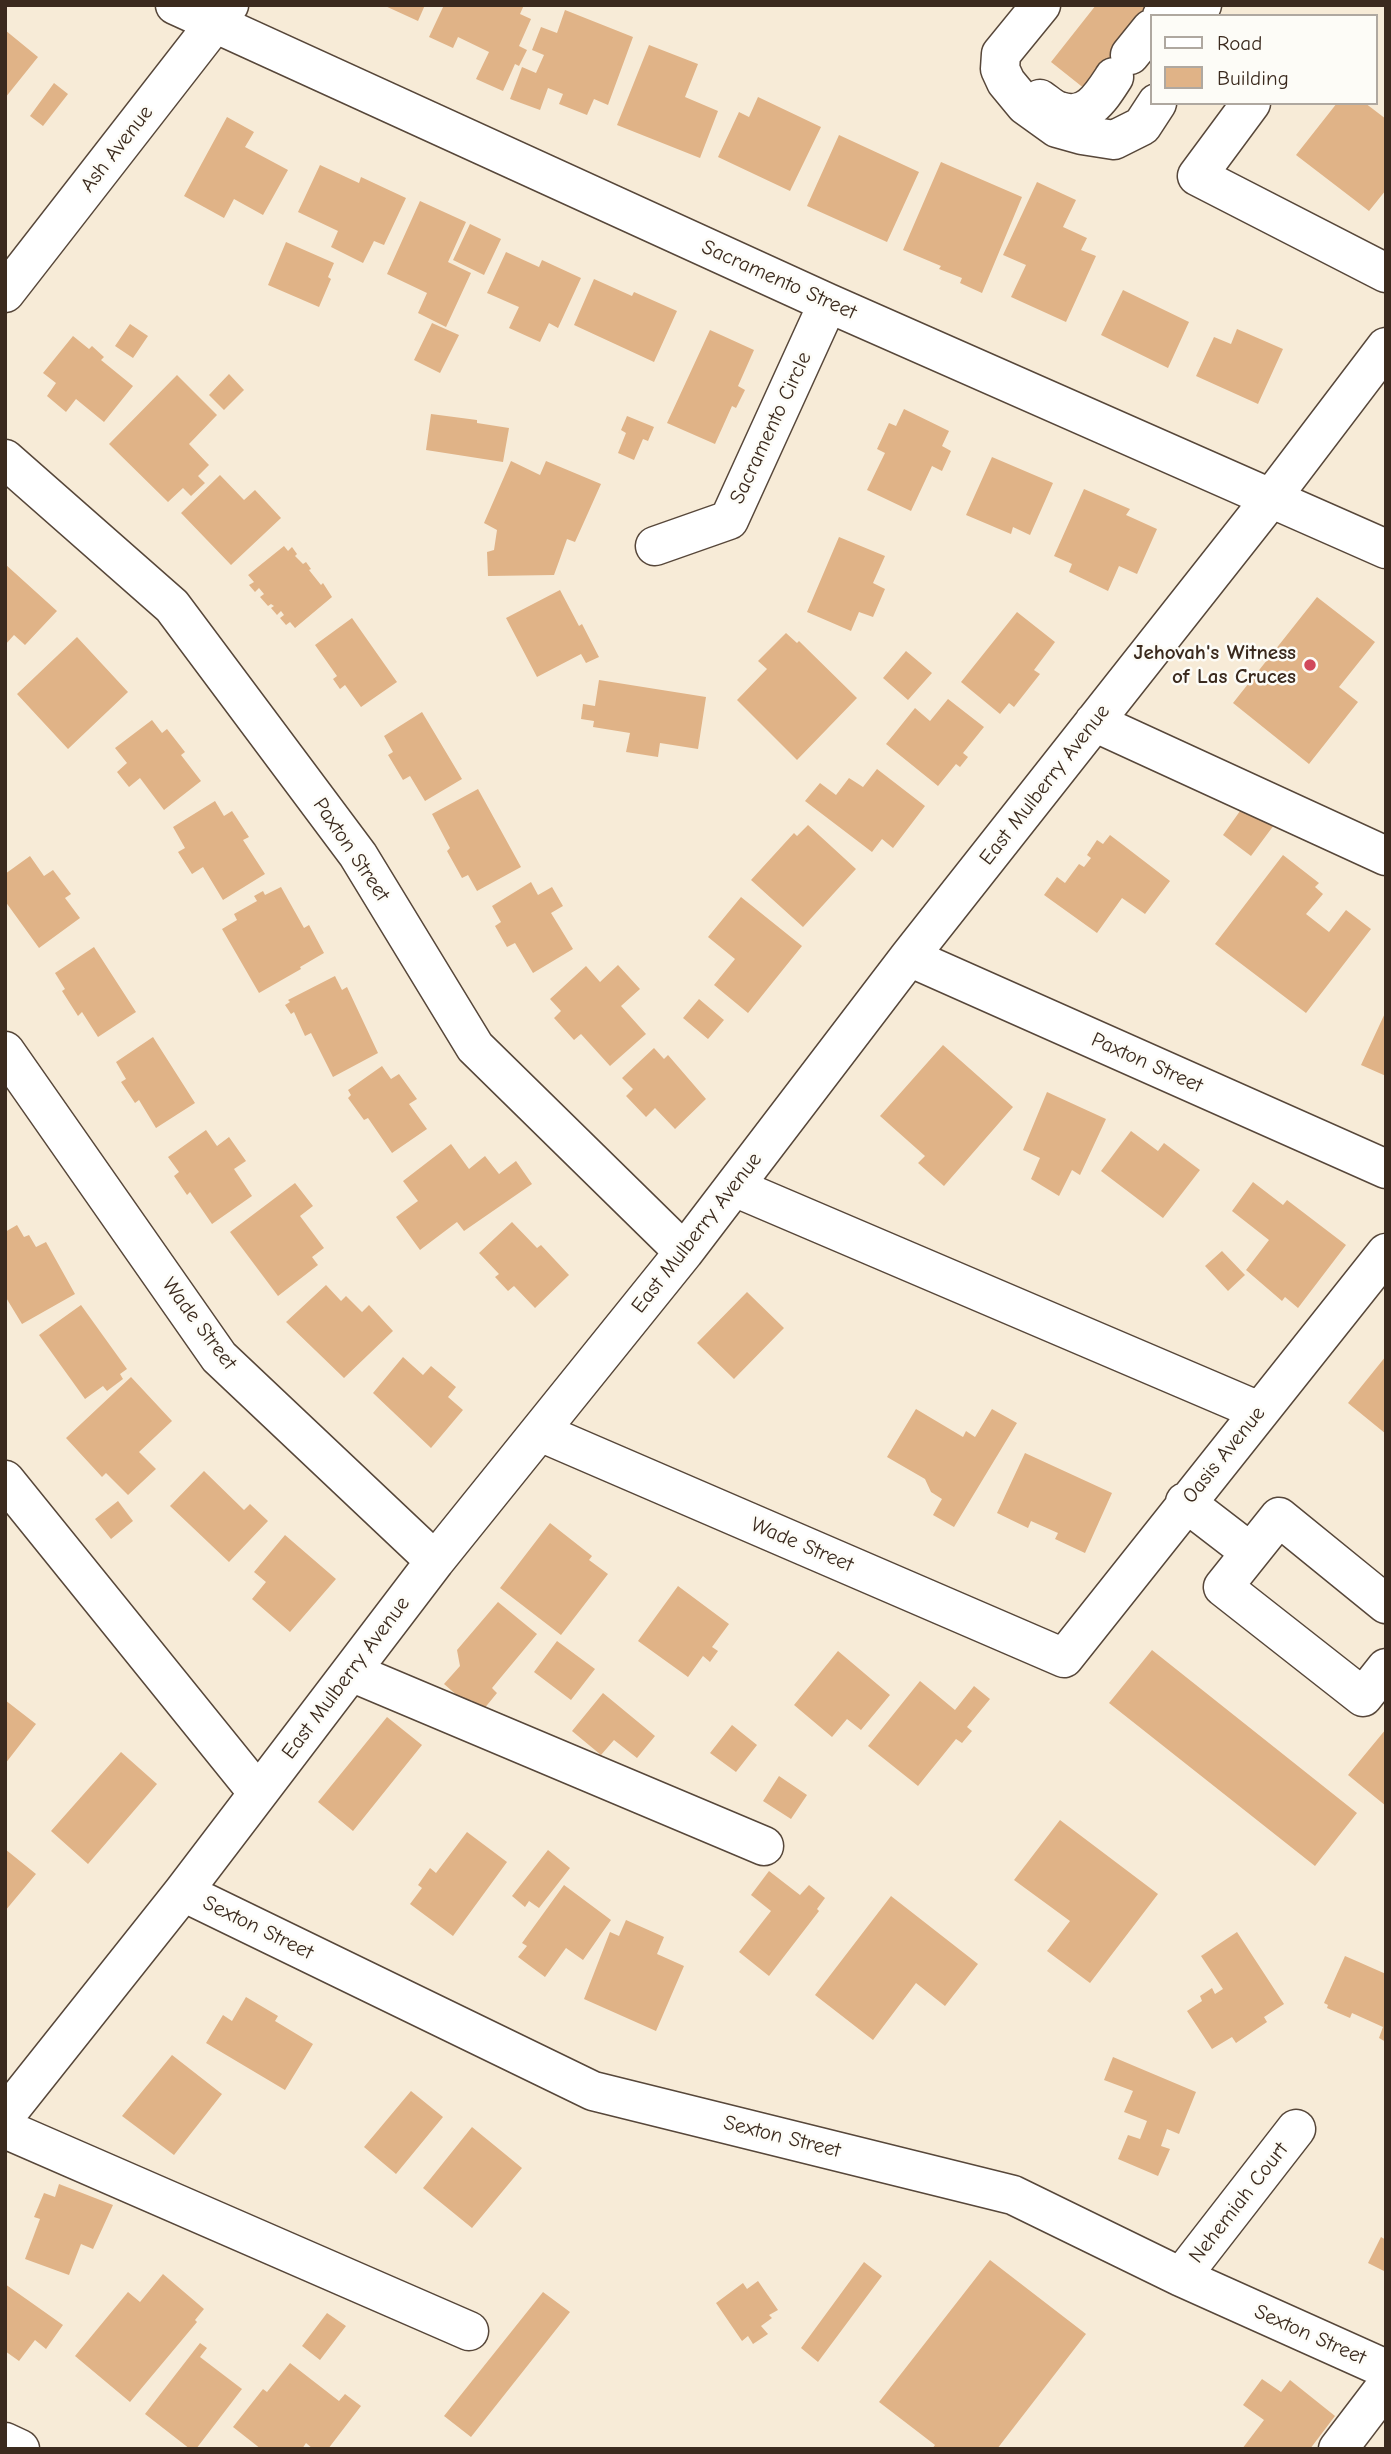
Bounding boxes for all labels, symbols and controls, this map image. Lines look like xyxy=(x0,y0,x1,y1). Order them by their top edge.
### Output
legend xyxy=(1150,14,1377,105)
text: Road xyxy=(1217,31,1262,55)
text: Building xyxy=(1217,66,1289,90)
street label: Ash Avenue xyxy=(75,101,159,197)
street label: Sacramento Street xyxy=(698,235,860,325)
street label: Sacramento Circle xyxy=(725,348,817,508)
place label: Jehovah's Witness of Las Cruces xyxy=(1134,640,1296,690)
marker: Jehovah's Witness of Las Cruces xyxy=(1302,657,1318,673)
street label: East Mulberry Avenue xyxy=(974,700,1116,870)
street label: Paxton Street xyxy=(307,793,395,907)
street label: Paxton Street xyxy=(1087,1027,1207,1099)
street label: East Mulberry Avenue xyxy=(626,1148,768,1318)
street label: Wade Street xyxy=(156,1273,242,1375)
street label: Oasis Avenue xyxy=(1177,1401,1271,1509)
street label: Wade Street xyxy=(747,1512,857,1578)
street label: East Mulberry Avenue xyxy=(277,1592,415,1764)
street label: Sexton Street xyxy=(199,1890,317,1966)
street label: Sexton Street xyxy=(721,2110,843,2164)
street label: Nehemiah Court xyxy=(1184,2138,1294,2268)
street label: Sexton Street xyxy=(1250,2299,1370,2371)

